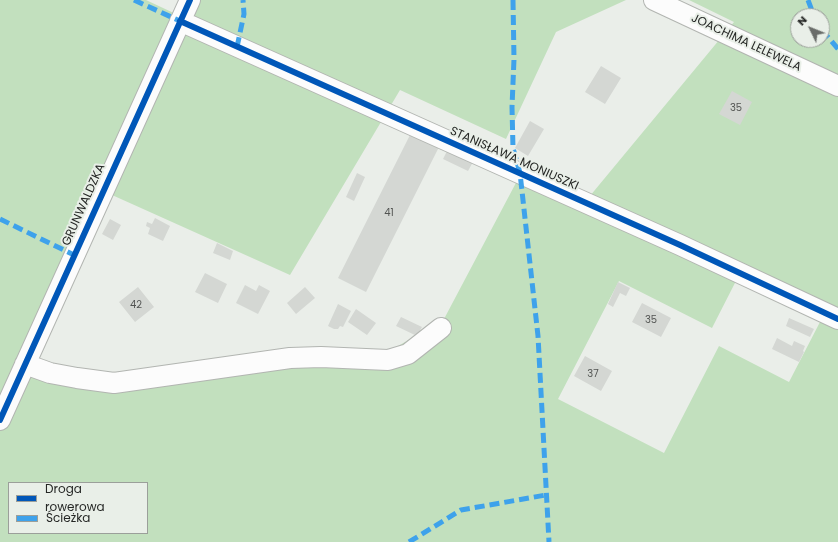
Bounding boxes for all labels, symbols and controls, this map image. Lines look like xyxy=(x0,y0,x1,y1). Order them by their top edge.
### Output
north arrow xyxy=(790,8,830,48)
street label: JOACHIMA LELEWELA xyxy=(689,11,803,75)
text: N xyxy=(793,12,811,29)
house number: 35 xyxy=(730,102,742,114)
street label: STANISŁAWA MONIUSZKI xyxy=(447,124,581,194)
street label: GRUNWALDZKA xyxy=(59,162,109,248)
house number: 41 xyxy=(384,207,394,219)
house number: 42 xyxy=(130,299,142,311)
house number: 35 xyxy=(645,314,657,326)
house number: 37 xyxy=(587,368,599,380)
text: Droga rowerowa xyxy=(45,480,105,515)
legend xyxy=(8,482,148,534)
text: Ścieżka xyxy=(46,509,90,526)

